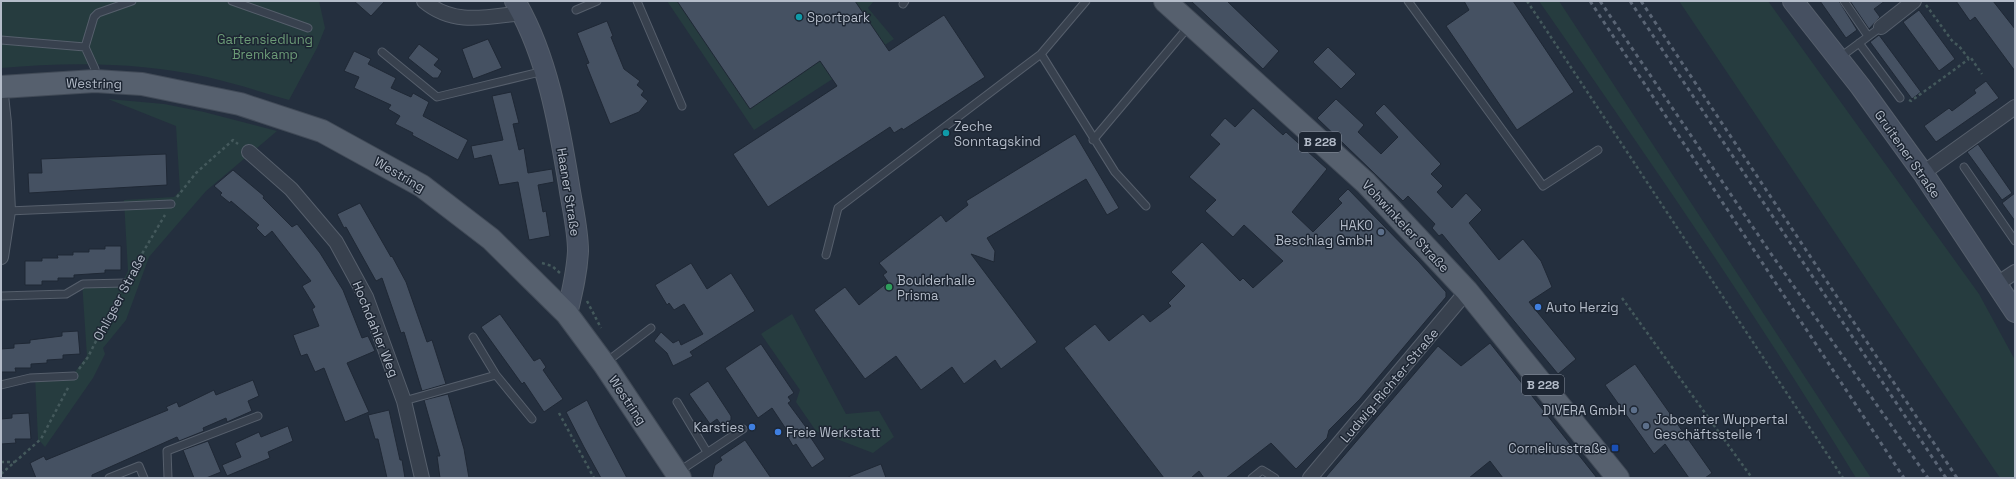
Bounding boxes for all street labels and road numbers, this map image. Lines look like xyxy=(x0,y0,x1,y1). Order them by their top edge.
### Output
street label: Westring xyxy=(66,75,122,92)
street label: Gruitener Straße xyxy=(1871,107,1944,202)
road number: B 228 xyxy=(1299,132,1341,152)
street label: Haaner Straße xyxy=(553,147,584,238)
street label: Westring xyxy=(371,153,428,196)
street label: Vohwinkeler Straße xyxy=(1358,176,1453,276)
street label: Ohligser Straße xyxy=(89,251,150,344)
street label: Hochdahler Weg xyxy=(348,279,403,380)
street label: Ludwig-Richter-Straße xyxy=(1337,325,1442,446)
street label: Westring xyxy=(605,372,650,428)
road number: B 228 xyxy=(1522,375,1564,395)

